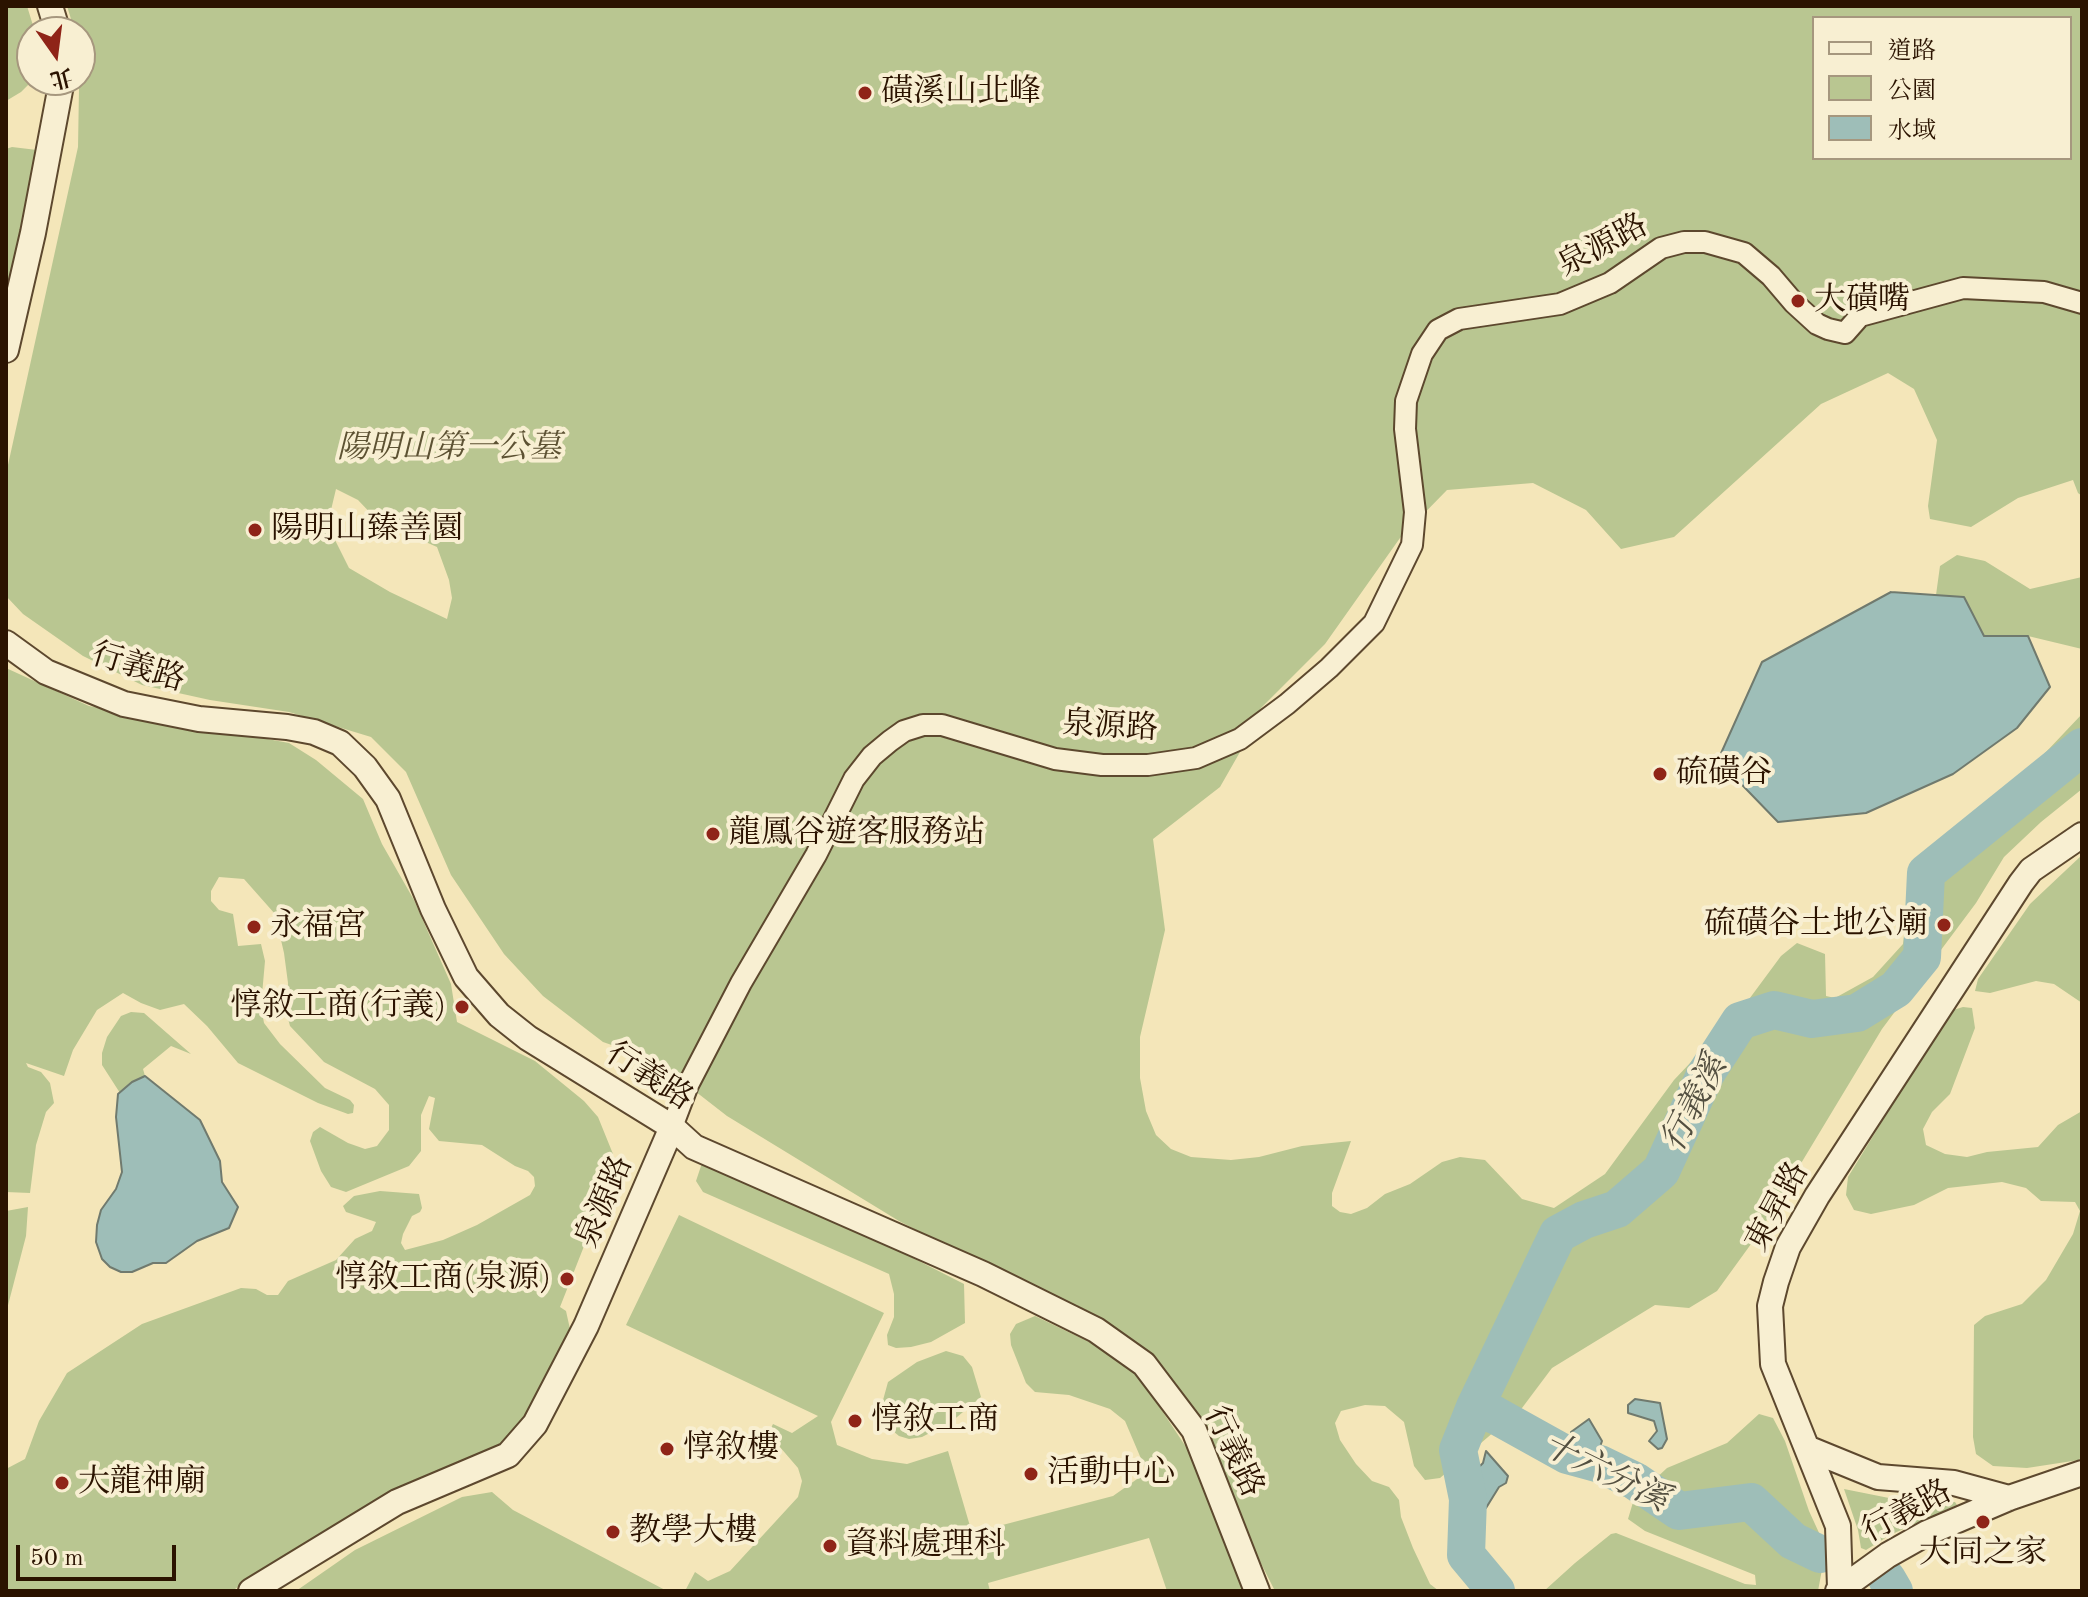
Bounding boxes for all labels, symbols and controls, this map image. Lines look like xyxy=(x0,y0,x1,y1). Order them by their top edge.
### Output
north arrow xyxy=(16,16,96,96)
legend xyxy=(1812,16,2072,160)
text: 道路 xyxy=(1888,40,1936,64)
text: 北 xyxy=(48,64,75,91)
place label: 磺溪山北峰 xyxy=(881,74,1041,112)
text: 公園 xyxy=(1888,80,1936,104)
marker: 磺溪山北峰 xyxy=(856,84,874,102)
text: 水域 xyxy=(1888,120,1936,144)
street label: 泉源路 xyxy=(1552,207,1654,285)
place label: 大磺嘴 xyxy=(1814,282,1910,320)
marker: 大磺嘴 xyxy=(1789,292,1807,310)
park label: 陽明山第一公墓 xyxy=(337,430,561,468)
place label: 陽明山臻善園 xyxy=(271,511,463,549)
marker: 陽明山臻善園 xyxy=(246,521,264,539)
street label: 行義路 xyxy=(86,636,190,700)
street label: 泉源路 xyxy=(1061,705,1159,749)
place label: 硫磺谷 xyxy=(1676,755,1772,793)
marker: 硫磺谷 xyxy=(1651,765,1669,783)
place label: 龍鳳谷遊客服務站 xyxy=(729,815,985,853)
marker: 龍鳳谷遊客服務站 xyxy=(704,825,722,843)
place label: 硫磺谷土地公廟 xyxy=(1704,906,1928,944)
place label: 永福宮 xyxy=(270,908,366,946)
marker: 硫磺谷土地公廟 xyxy=(1935,916,1953,934)
marker: 永福宮 xyxy=(245,918,263,936)
place label: 惇敘工商(行義) xyxy=(230,988,446,1026)
marker: 惇敘工商(行義) xyxy=(453,998,471,1016)
street label: 行義路 xyxy=(598,1035,700,1119)
water label: 行義溪 xyxy=(1654,1049,1736,1159)
street label: 泉源路 xyxy=(569,1150,641,1254)
street label: 東昇路 xyxy=(1739,1156,1817,1258)
place label: 惇敘工商(泉源) xyxy=(335,1260,551,1298)
marker: 惇敘工商(泉源) xyxy=(558,1270,576,1288)
street label: 行義路 xyxy=(1195,1400,1271,1504)
place label: 惇敘工商 xyxy=(871,1402,999,1440)
marker: 惇敘工商 xyxy=(846,1412,864,1430)
water label: 十六分溪 xyxy=(1535,1425,1675,1521)
place label: 惇敘樓 xyxy=(683,1430,779,1468)
marker: 惇敘樓 xyxy=(658,1440,676,1458)
place label: 活動中心 xyxy=(1047,1455,1175,1493)
place label: 大龍神廟 xyxy=(78,1464,206,1502)
marker: 活動中心 xyxy=(1022,1465,1040,1483)
street label: 行義路 xyxy=(1856,1473,1958,1551)
marker: 大龍神廟 xyxy=(53,1474,71,1492)
place label: 教學大樓 xyxy=(629,1513,757,1551)
marker: 大同之家 xyxy=(1974,1513,1992,1531)
marker: 教學大樓 xyxy=(604,1523,622,1541)
place label: 資料處理科 xyxy=(846,1527,1006,1565)
scale bar xyxy=(20,1529,180,1579)
place label: 大同之家 xyxy=(1919,1535,2047,1573)
marker: 資料處理科 xyxy=(821,1537,839,1555)
text: 50 m xyxy=(30,1547,84,1571)

